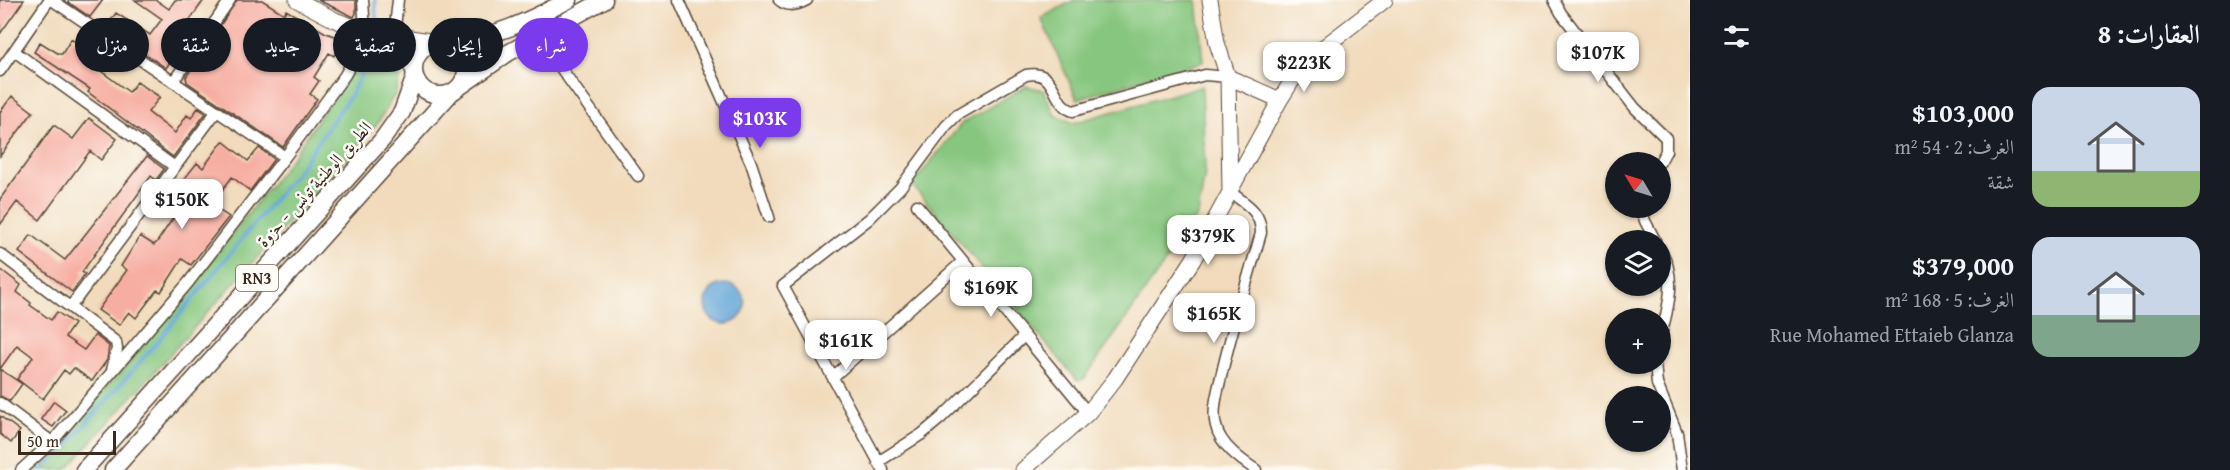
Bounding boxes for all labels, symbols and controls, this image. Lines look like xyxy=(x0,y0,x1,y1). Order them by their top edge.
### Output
text: العقارات: 8 xyxy=(2098,14,2200,53)
chip: منزل xyxy=(75,18,149,72)
chip: شقة xyxy=(161,18,231,72)
chip: جديد xyxy=(243,18,321,72)
chip: تصفية xyxy=(333,18,416,72)
chip: إيجار xyxy=(428,18,503,72)
chip: شراء xyxy=(515,18,588,72)
icon: filters xyxy=(1720,20,1753,53)
pin: $107K xyxy=(1556,32,1640,83)
text: $107K xyxy=(1571,37,1625,66)
pin: $223K xyxy=(1262,42,1346,93)
text: $223K xyxy=(1277,47,1331,76)
text: $103,000 xyxy=(1912,93,2014,132)
pin: $103K xyxy=(718,98,802,149)
text: $103K xyxy=(733,103,787,132)
icon: home xyxy=(2080,111,2152,183)
street label: الطريق الوطنية تونس - حزوة xyxy=(250,115,378,253)
text: الغرف: 2 · 54 m² xyxy=(1895,132,2014,161)
north arrow xyxy=(1605,152,1671,218)
map controls xyxy=(1605,152,1671,452)
text: شقة xyxy=(1988,167,2014,196)
pin: $150K xyxy=(140,179,224,230)
text: $150K xyxy=(155,184,209,213)
pin: $379K xyxy=(1166,215,1250,266)
text: $379K xyxy=(1181,220,1235,249)
button: layers xyxy=(1605,230,1671,296)
text: $379,000 xyxy=(1912,246,2014,285)
icon: home xyxy=(2080,261,2152,333)
road number: RN3 xyxy=(236,265,278,291)
pin: $169K xyxy=(949,267,1033,318)
text: $169K xyxy=(964,272,1018,301)
text: الغرف: 5 · 168 m² xyxy=(1885,285,2014,314)
pin: $165K xyxy=(1172,293,1256,344)
text: $165K xyxy=(1187,298,1241,327)
button: + xyxy=(1605,308,1671,374)
pin: $161K xyxy=(804,320,888,371)
text: Rue Mohamed Ettaieb Glanza xyxy=(1770,320,2014,349)
text: $161K xyxy=(819,325,873,354)
button: − xyxy=(1605,386,1671,452)
scale bar xyxy=(18,428,116,456)
text: 50 m xyxy=(27,429,59,453)

